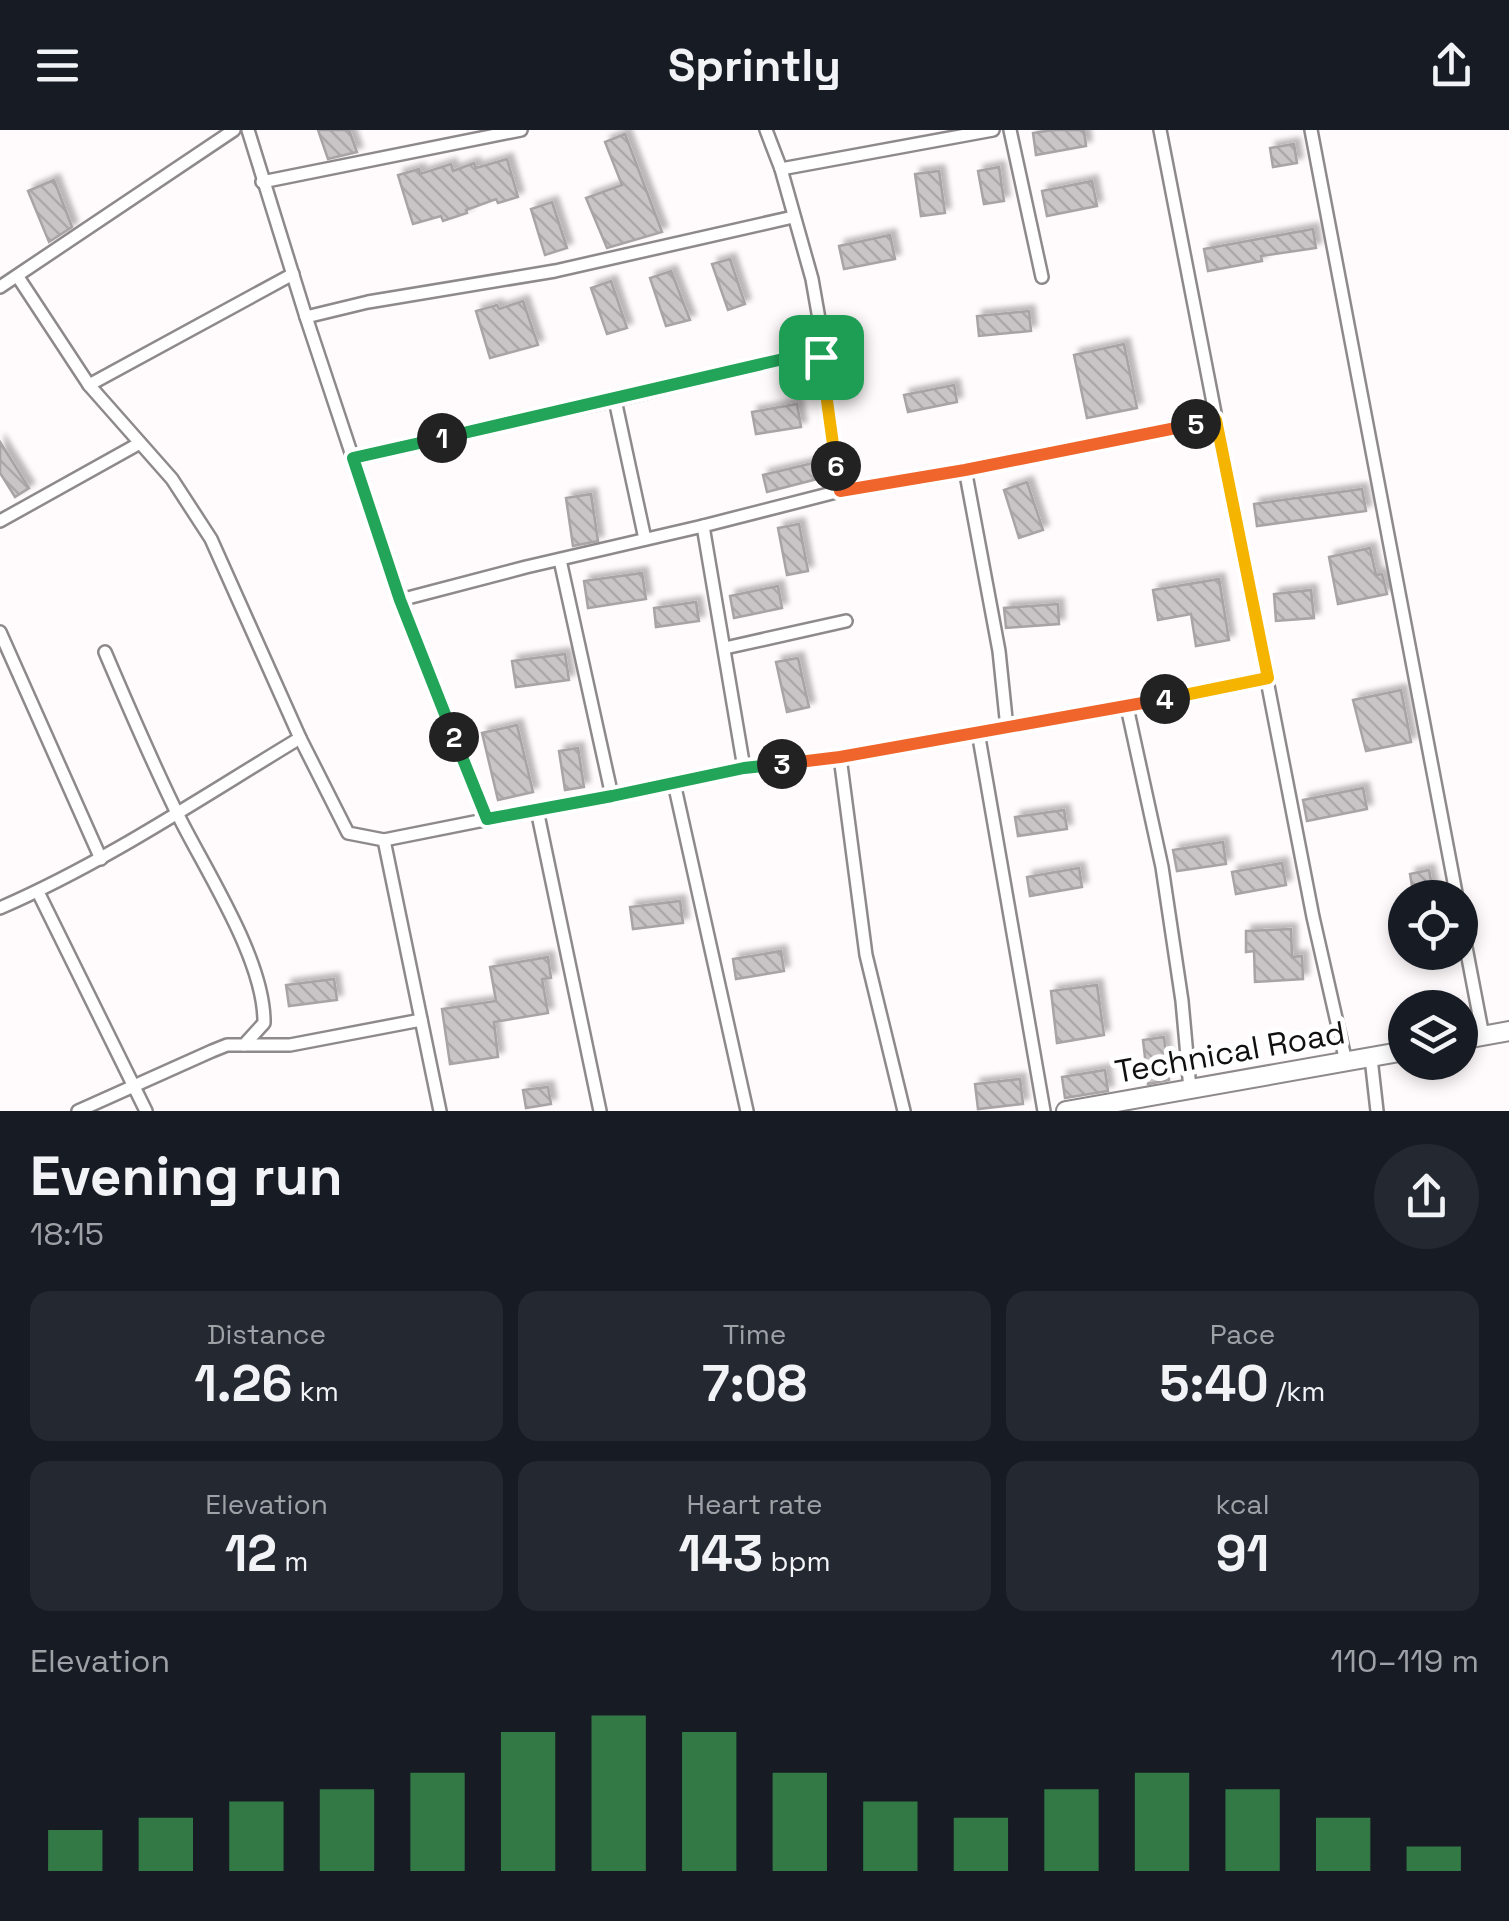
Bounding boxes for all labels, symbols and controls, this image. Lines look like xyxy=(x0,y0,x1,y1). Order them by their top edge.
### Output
text: Sprintly xyxy=(668,37,841,94)
icon: menu xyxy=(30,38,85,93)
icon: share xyxy=(1424,38,1479,93)
pin xyxy=(779,315,864,400)
icon: arrive xyxy=(794,330,849,385)
pin: 5 xyxy=(1171,399,1221,449)
text: 5 xyxy=(1188,406,1204,442)
pin: 1 xyxy=(417,413,467,463)
text: 1 xyxy=(436,420,448,456)
pin: 6 xyxy=(811,441,861,491)
text: 6 xyxy=(827,448,845,484)
pin: 4 xyxy=(1140,674,1190,724)
text: 4 xyxy=(1156,681,1174,717)
pin: 2 xyxy=(429,712,479,762)
text: 2 xyxy=(446,719,462,755)
pin: 3 xyxy=(757,739,807,789)
text: 3 xyxy=(773,746,791,782)
map controls xyxy=(1388,880,1478,1080)
button: locate xyxy=(1388,880,1478,970)
button: layers xyxy=(1388,990,1478,1080)
street label: Technical Road xyxy=(1112,1012,1348,1092)
text: Evening run xyxy=(30,1141,343,1211)
button: share xyxy=(1374,1144,1479,1249)
text: 18:15 xyxy=(30,1214,104,1254)
text: Distance xyxy=(207,1316,326,1352)
text: Time xyxy=(723,1316,786,1352)
text: Pace xyxy=(1210,1316,1275,1352)
text: 1.26 xyxy=(194,1352,292,1416)
text: 7:08 xyxy=(702,1352,807,1416)
text: 5:40 xyxy=(1160,1352,1269,1416)
text: km xyxy=(292,1373,339,1409)
text: /km xyxy=(1269,1373,1325,1409)
text: Elevation xyxy=(205,1486,328,1522)
text: Heart rate xyxy=(687,1486,822,1522)
text: kcal xyxy=(1215,1486,1270,1522)
text: 12 xyxy=(225,1522,277,1586)
text: 143 xyxy=(678,1522,763,1586)
text: 91 xyxy=(1216,1522,1269,1586)
text: m xyxy=(277,1543,308,1579)
text: bpm xyxy=(763,1543,831,1579)
text: Elevation xyxy=(30,1641,170,1681)
text: 110–119 m xyxy=(1330,1641,1479,1681)

